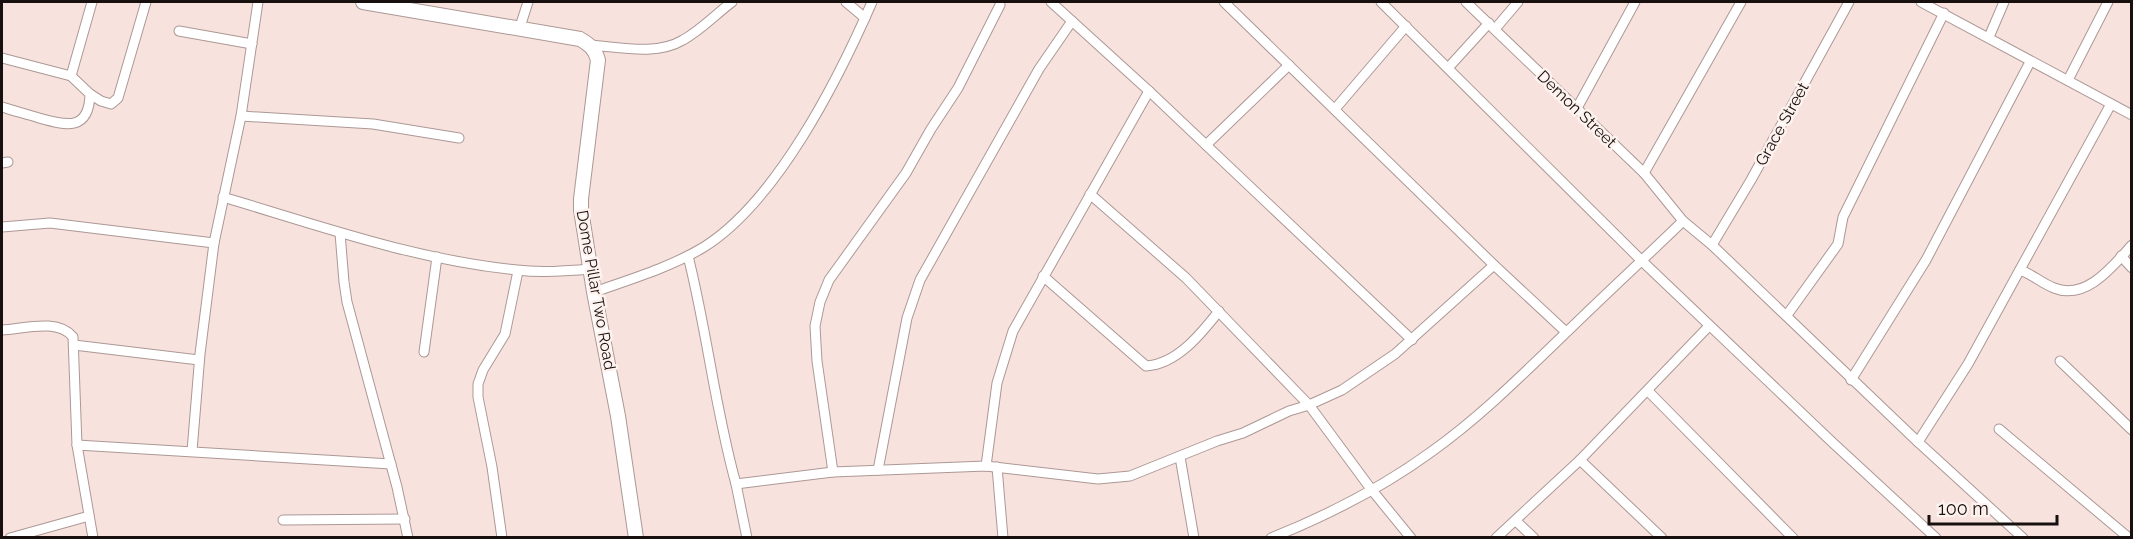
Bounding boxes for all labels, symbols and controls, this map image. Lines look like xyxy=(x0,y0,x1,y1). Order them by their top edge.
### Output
street label: Demon Street xyxy=(1533,66,1621,152)
street label: Grace Street xyxy=(1751,78,1813,169)
street label: Dome Pillar Two Road xyxy=(573,209,619,371)
scale bar xyxy=(1929,488,2056,526)
text: 100 m xyxy=(1938,498,1989,519)

